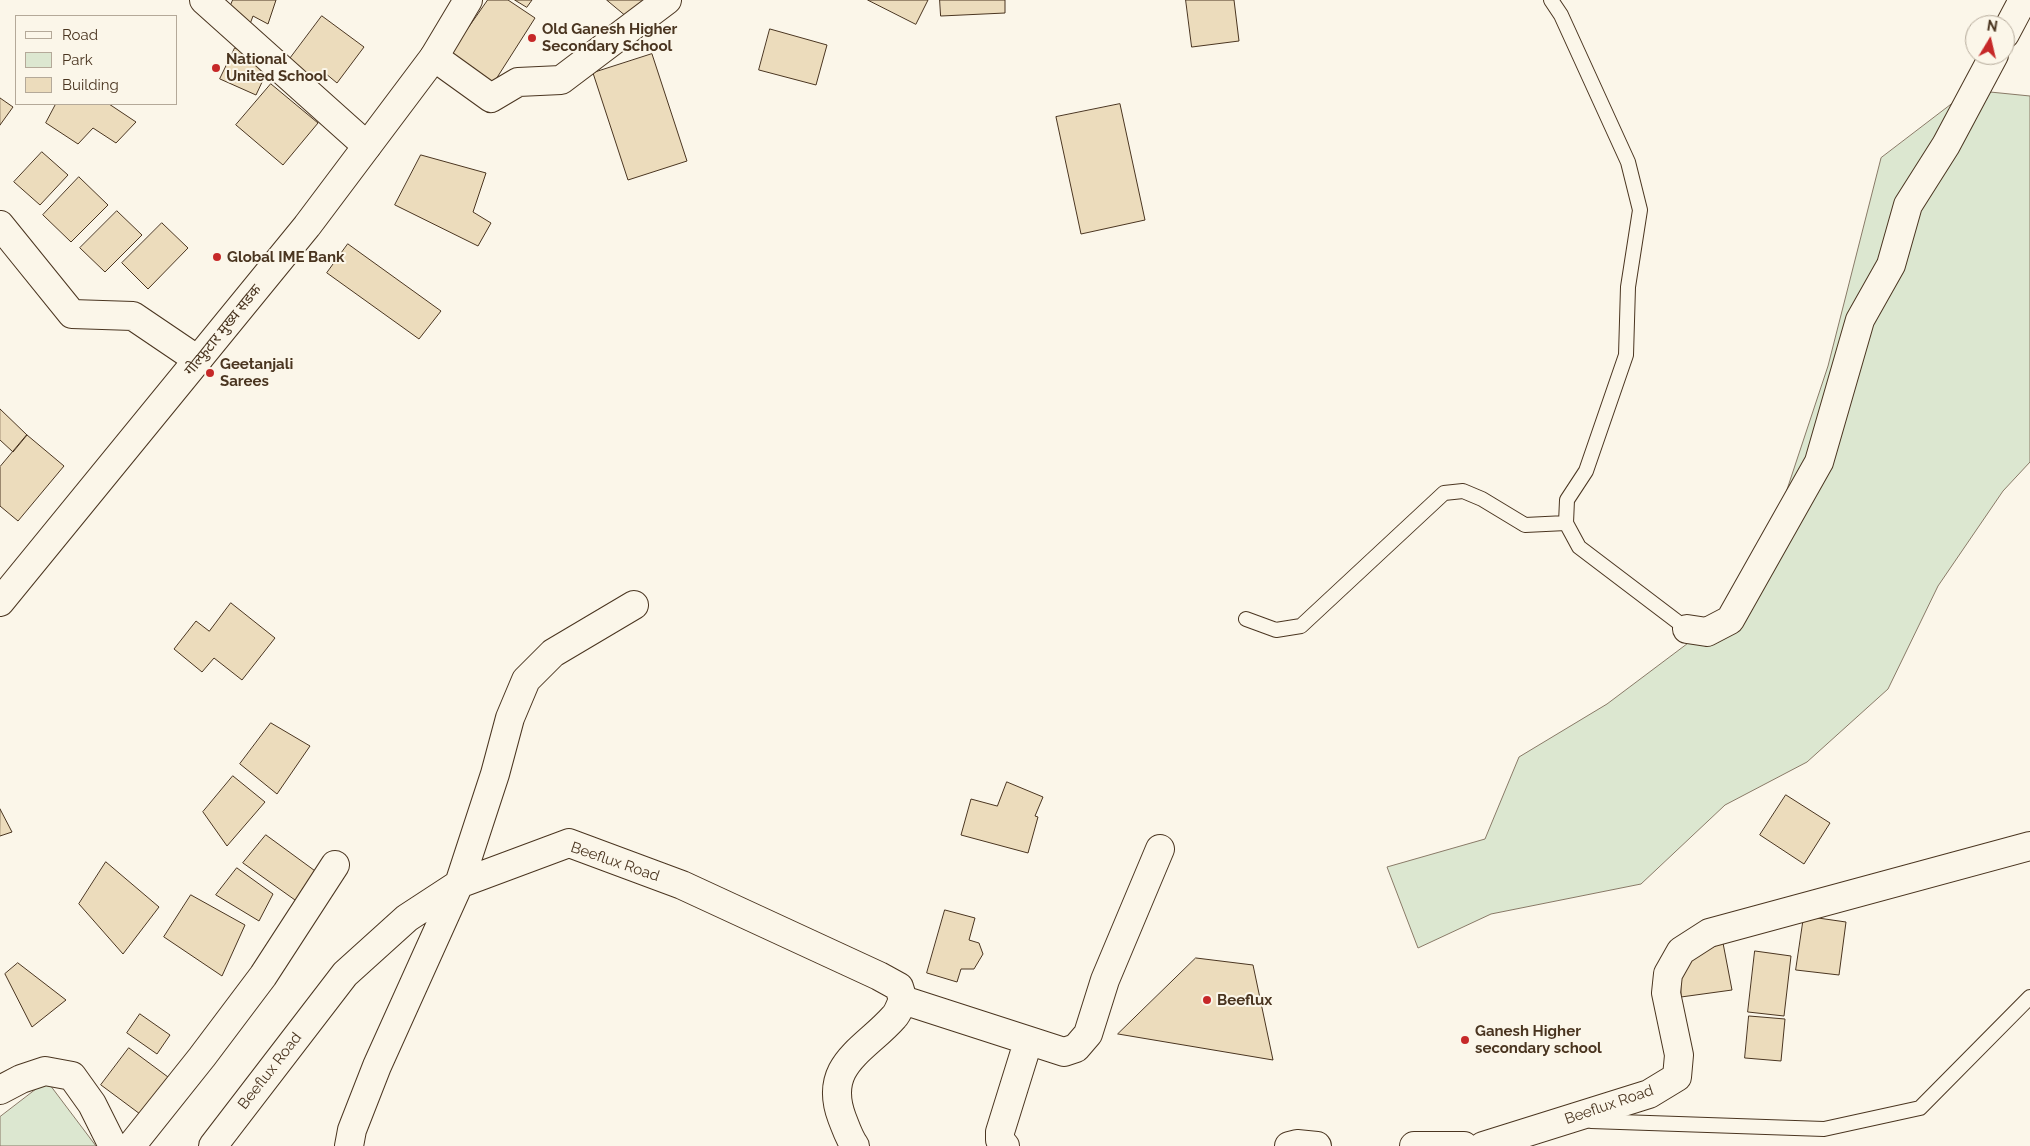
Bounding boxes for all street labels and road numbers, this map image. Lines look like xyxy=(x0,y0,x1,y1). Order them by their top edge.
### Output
street label: गोल्फुटार मुख्य सडक xyxy=(181,281,265,379)
street label: Beeflux Road xyxy=(568,838,662,886)
street label: Beeflux Road xyxy=(234,1029,306,1113)
street label: Beeflux Road xyxy=(1562,1081,1656,1129)

